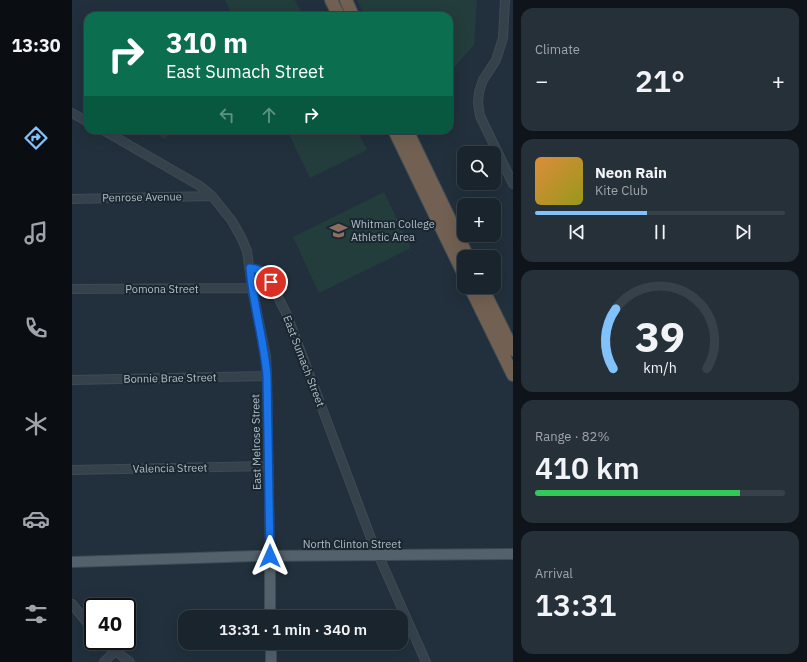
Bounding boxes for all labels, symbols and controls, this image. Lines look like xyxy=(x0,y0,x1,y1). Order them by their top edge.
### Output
text: 310 m xyxy=(166,24,248,61)
icon: right xyxy=(100,28,152,80)
text: 13:30 xyxy=(11,34,61,57)
text: Climate xyxy=(535,41,580,58)
text: East Sumach Street xyxy=(166,60,324,83)
text: 21° xyxy=(635,61,685,100)
text: − xyxy=(535,66,548,95)
text: + xyxy=(772,66,785,95)
icon: left xyxy=(216,104,238,126)
icon: ahead xyxy=(258,104,280,126)
icon: right xyxy=(300,104,322,126)
icon: directions xyxy=(22,124,50,152)
map controls xyxy=(457,146,501,294)
button: search xyxy=(457,146,501,190)
text: Neon Rain xyxy=(595,163,667,182)
text: Kite Club xyxy=(595,182,648,199)
street label: Penrose Avenue xyxy=(102,189,182,205)
button: + xyxy=(457,198,501,242)
place label: Whitman College Athletic Area xyxy=(351,217,435,244)
icon: music xyxy=(22,219,50,247)
school or university icon: Whitman College Athletic Area xyxy=(328,220,348,240)
icon: previous xyxy=(566,221,588,243)
icon: pause xyxy=(649,221,671,243)
icon: next xyxy=(732,221,754,243)
button: − xyxy=(457,250,501,294)
pin xyxy=(254,265,288,299)
icon: arrive xyxy=(260,271,282,293)
street label: Pomona Street xyxy=(125,282,199,296)
text: 39 xyxy=(635,309,685,363)
street label: East Sumach Street xyxy=(280,313,328,409)
icon: phone xyxy=(22,314,50,342)
text: km/h xyxy=(643,358,677,377)
street label: Bonnie Brae Street xyxy=(123,370,217,386)
street label: East Melrose Street xyxy=(248,394,264,490)
icon: climate xyxy=(22,410,50,438)
text: Range · 82% xyxy=(535,428,609,445)
text: 410 km xyxy=(535,448,640,487)
street label: Valencia Street xyxy=(133,460,207,476)
icon: car xyxy=(22,505,50,533)
position arrow xyxy=(249,535,291,577)
street label: North Clinton Street xyxy=(303,537,401,551)
text: Arrival xyxy=(535,565,573,582)
text: 13:31 xyxy=(535,585,617,624)
speed limit sign: 40 xyxy=(84,598,136,650)
icon: filters xyxy=(22,600,50,628)
text: 13:31 · 1 min · 340 m xyxy=(219,620,367,639)

